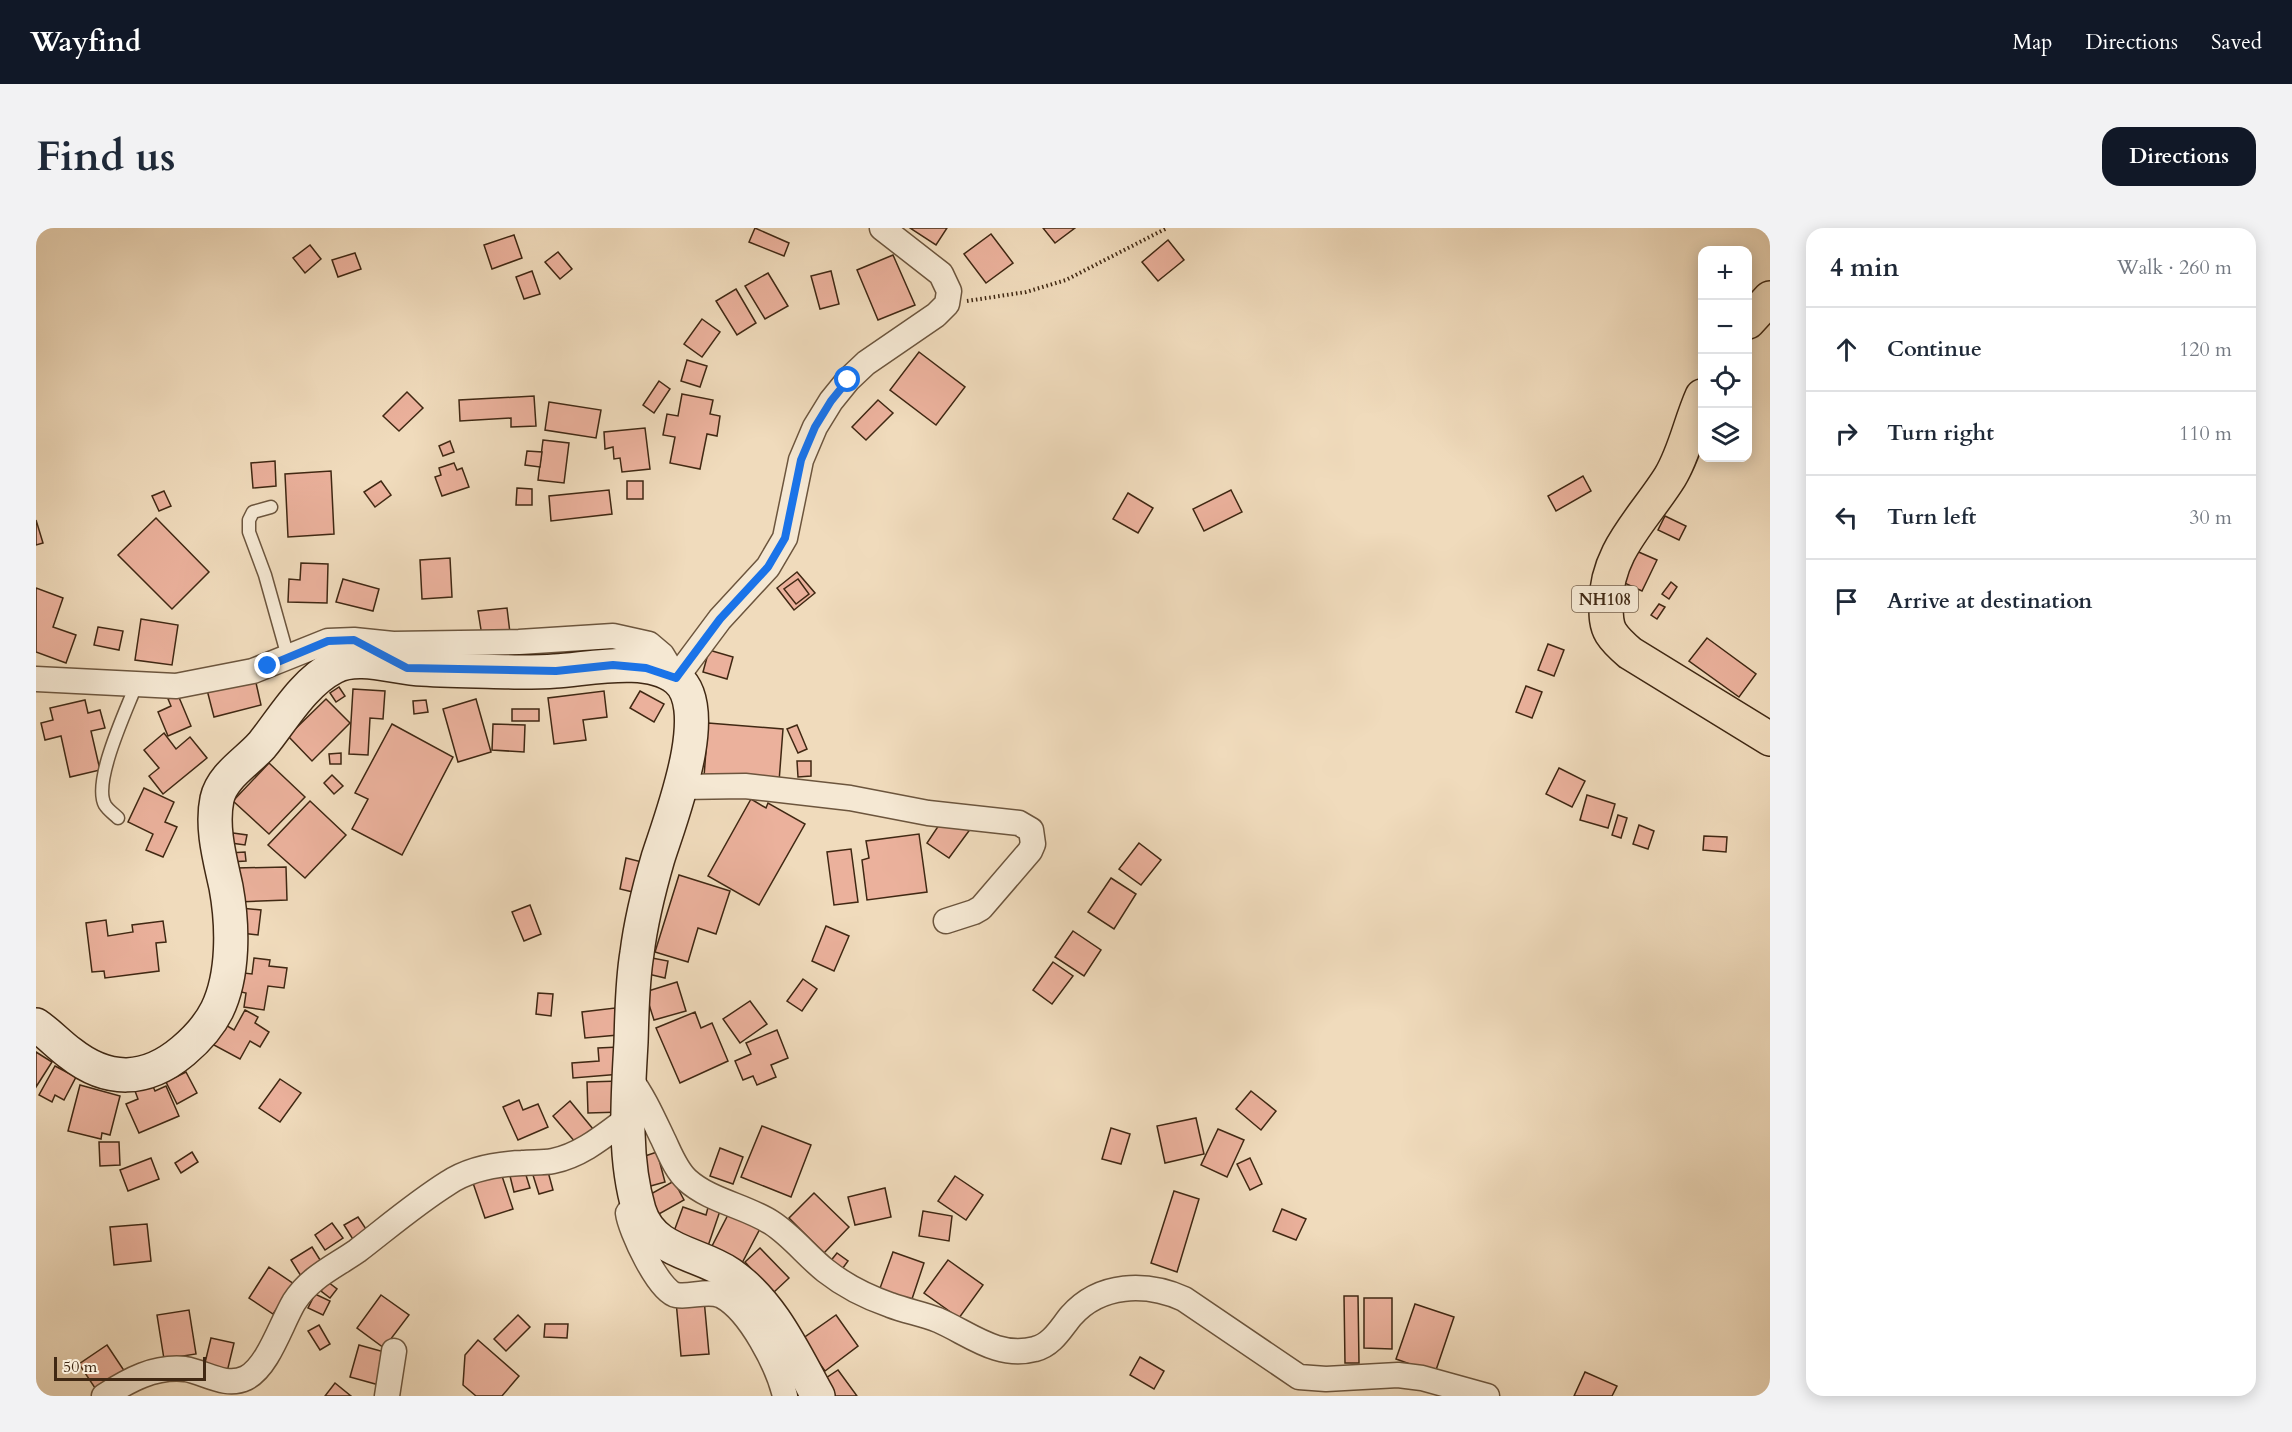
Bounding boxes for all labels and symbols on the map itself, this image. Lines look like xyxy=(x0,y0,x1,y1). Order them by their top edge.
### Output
route start xyxy=(834,366,860,392)
road number: NH108 xyxy=(1572,586,1638,612)
route end xyxy=(254,652,280,678)
scale bar xyxy=(54,1354,206,1382)

